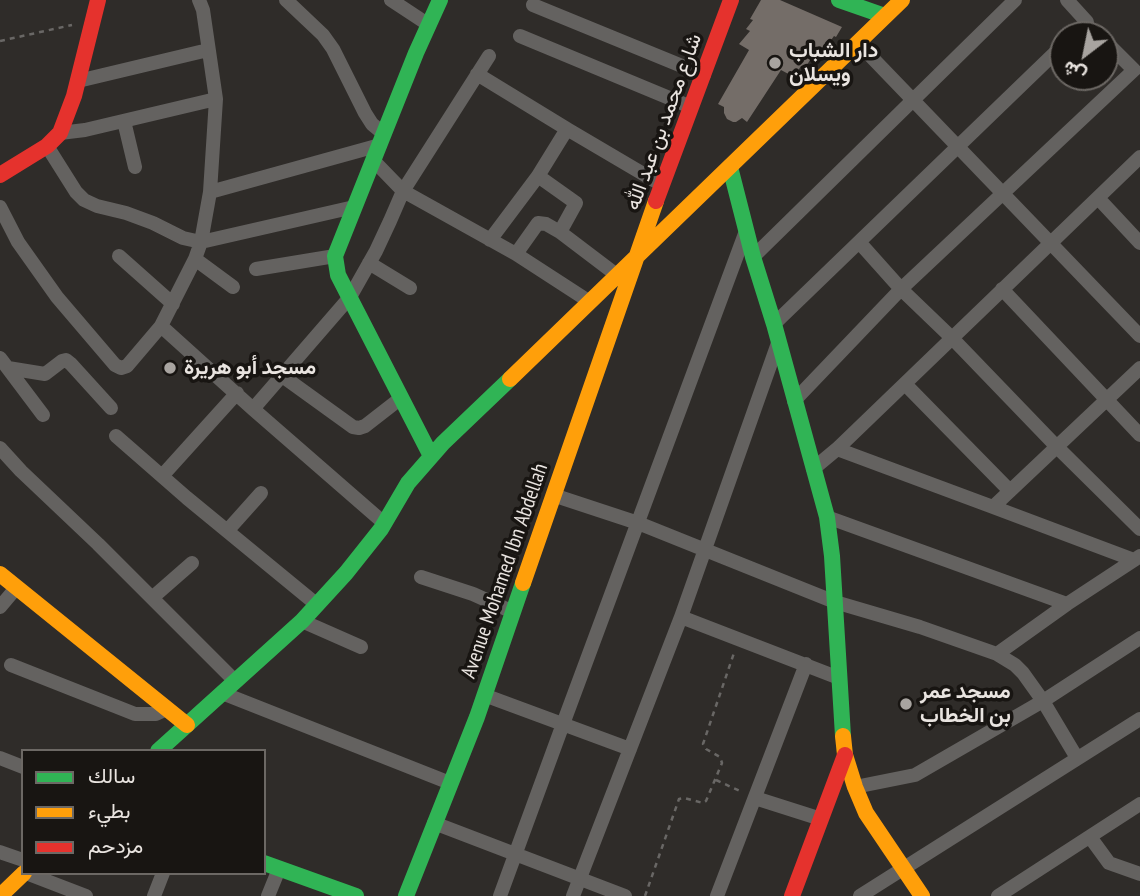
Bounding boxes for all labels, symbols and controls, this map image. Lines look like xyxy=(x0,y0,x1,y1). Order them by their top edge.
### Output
north arrow xyxy=(1049,21,1119,91)
street label: شارع محمد بن عبد الله xyxy=(620,30,708,214)
place label: دار الشباب ويسلان xyxy=(789,38,878,88)
marker: دار الشباب ويسلان xyxy=(767,55,783,71)
text: ش xyxy=(1058,56,1090,88)
place label: مسجد أبو هريرة xyxy=(184,355,316,381)
marker: مسجد أبو هريرة xyxy=(162,360,178,376)
street label: Avenue Mohamed Ibn Abdellah xyxy=(456,460,554,682)
place label: مسجد عمر بن الخطاب xyxy=(920,679,1011,729)
marker: مسجد عمر بن الخطاب xyxy=(898,696,914,712)
legend xyxy=(21,749,266,875)
text: سالك xyxy=(88,762,135,789)
text: بطيء xyxy=(88,797,131,824)
text: مزدحم xyxy=(88,832,143,859)

